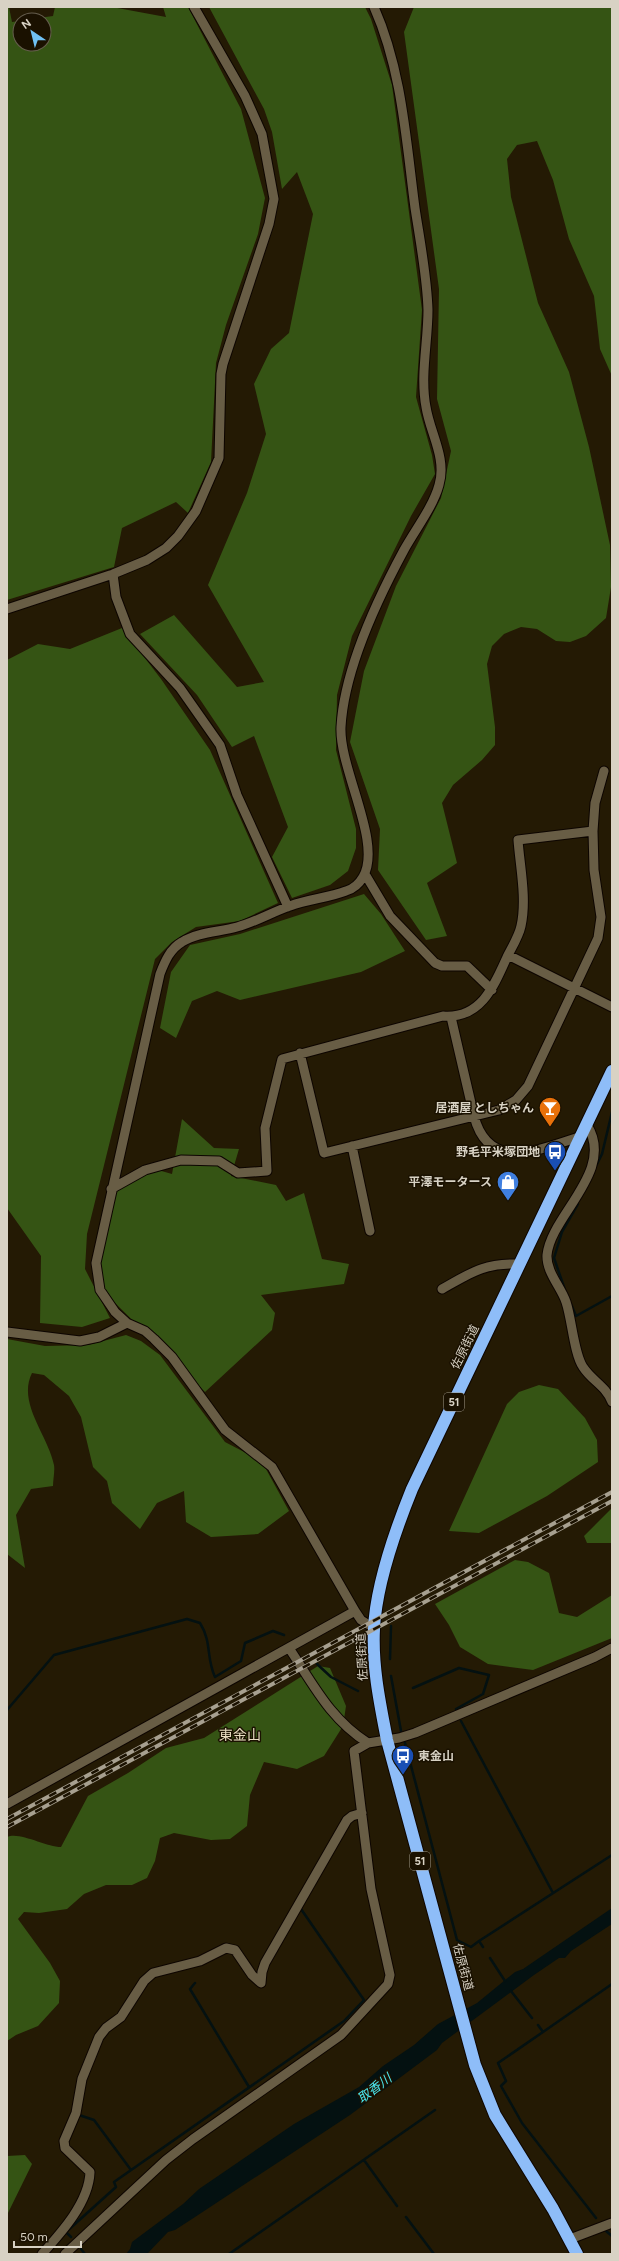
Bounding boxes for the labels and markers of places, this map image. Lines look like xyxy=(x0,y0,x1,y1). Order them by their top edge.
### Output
bar icon: 居酒屋 としちゃん xyxy=(537,1095,563,1128)
place label: 居酒屋 としちゃん xyxy=(435,1101,534,1115)
bus stop icon: 野毛平米塚団地 xyxy=(542,1139,568,1172)
place label: 野毛平米塚団地 xyxy=(456,1145,540,1159)
shop icon: 平澤モータース xyxy=(495,1169,521,1202)
place label: 平澤モータース xyxy=(409,1175,492,1189)
bus stop icon: 東金山 xyxy=(390,1743,416,1776)
place label: 東金山 xyxy=(418,1749,454,1763)

